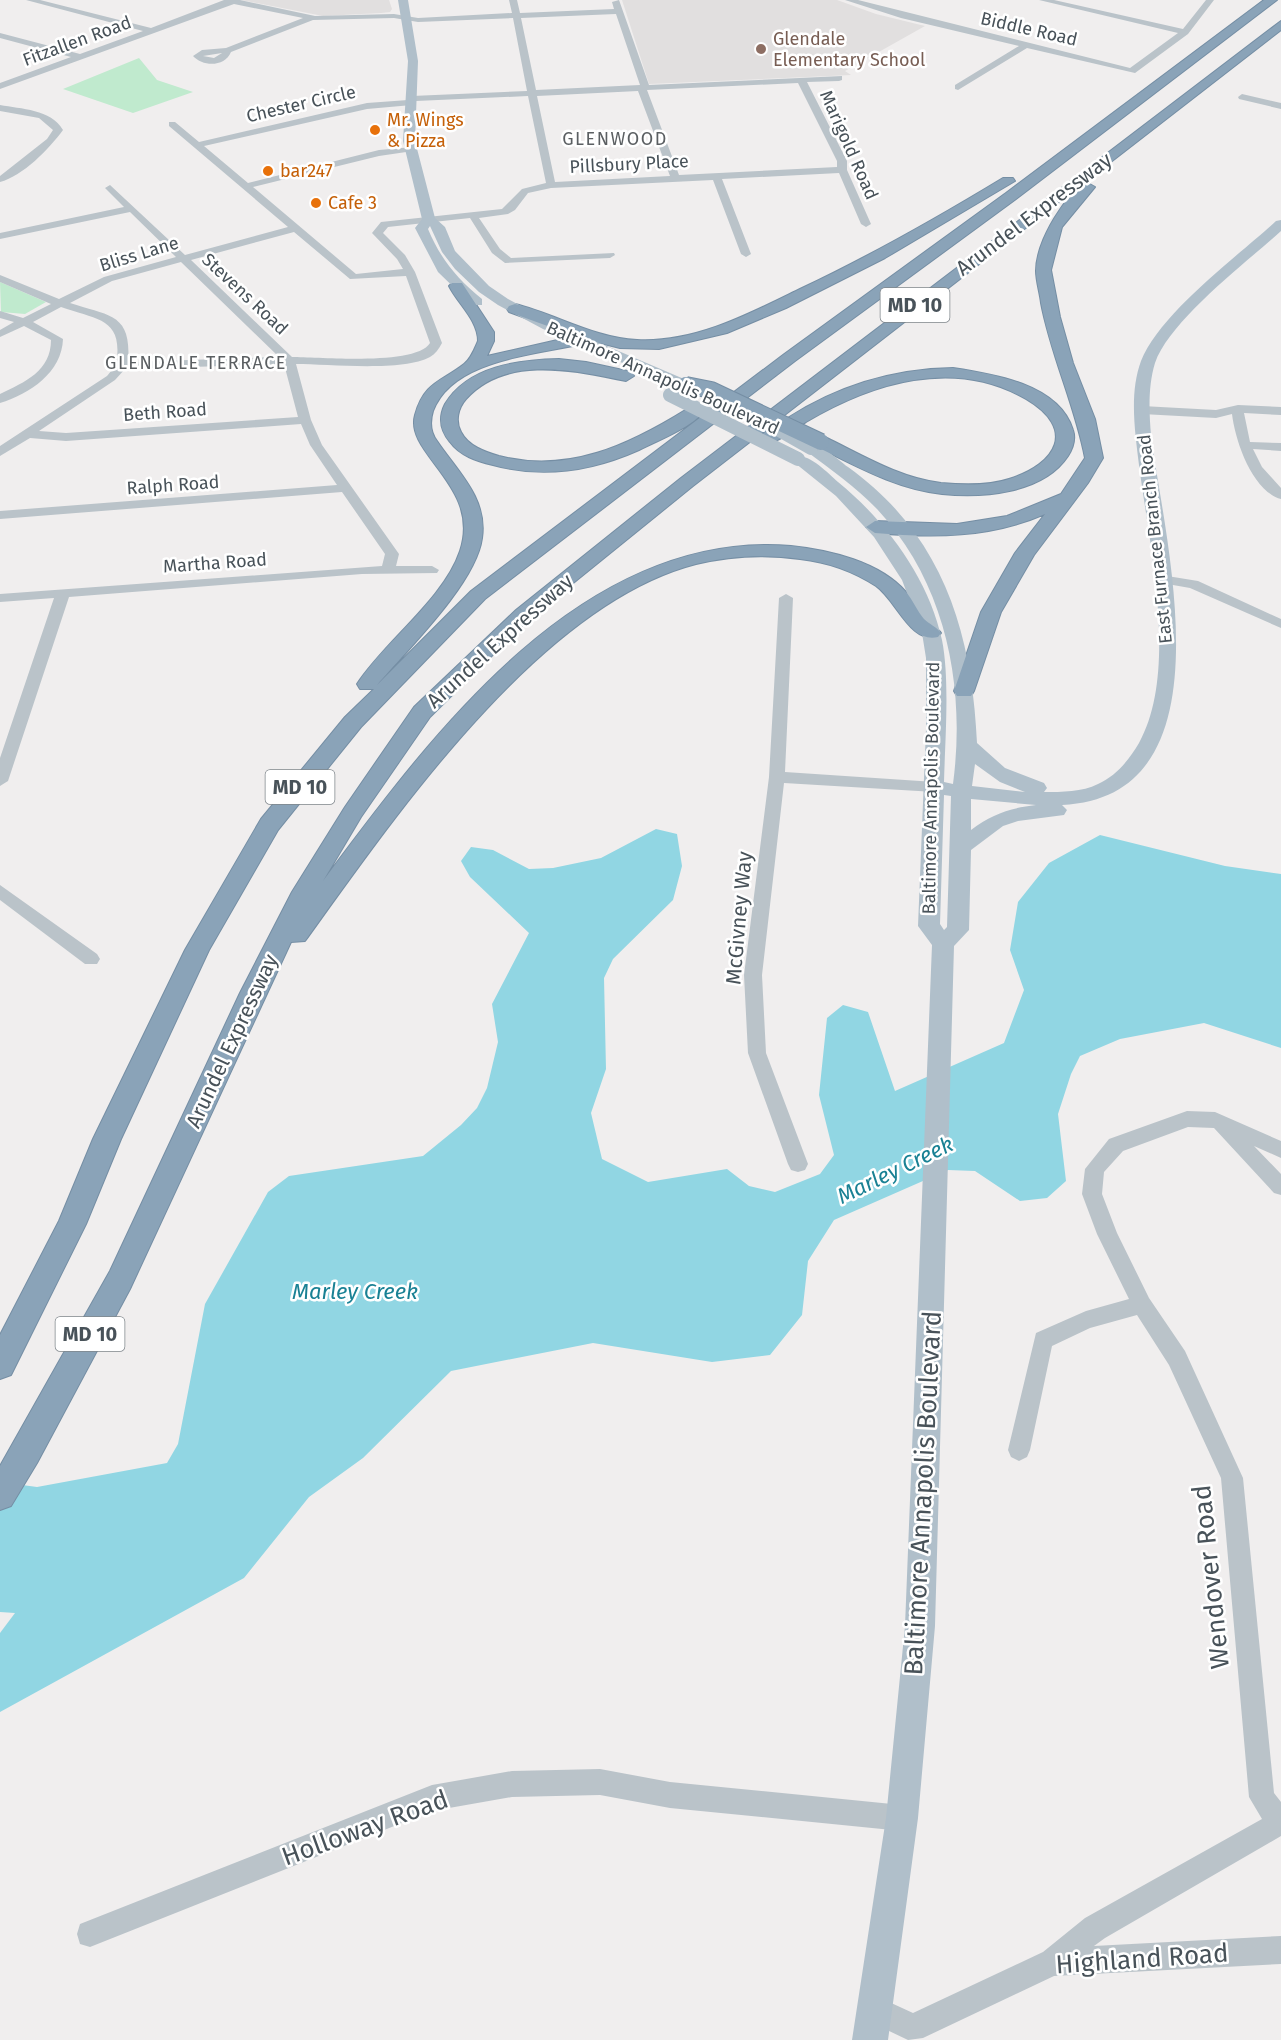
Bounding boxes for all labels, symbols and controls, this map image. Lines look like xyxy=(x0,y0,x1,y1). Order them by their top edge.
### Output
street label: Biddle Road xyxy=(978,7,1080,51)
street label: Fitzallen Road xyxy=(20,11,134,71)
place label: Glendale Elementary School xyxy=(773,28,925,71)
marker: Glendale Elementary School xyxy=(754,42,768,56)
street label: Chester Circle xyxy=(244,81,358,127)
street label: Marigold Road xyxy=(815,87,883,203)
place label: Mr. Wings & Pizza xyxy=(387,109,464,152)
marker: Mr. Wings & Pizza xyxy=(368,123,382,137)
district label: GLENWOOD xyxy=(562,128,668,150)
street label: Arundel Expressway xyxy=(951,146,1118,281)
street label: Pillsbury Place xyxy=(569,150,689,178)
place label: bar247 xyxy=(280,160,333,182)
marker: bar247 xyxy=(261,164,275,178)
place label: Cafe 3 xyxy=(328,192,377,214)
marker: Cafe 3 xyxy=(309,196,323,210)
street label: Bliss Lane xyxy=(97,232,181,276)
street label: Stevens Road xyxy=(197,249,293,339)
road number: MD 10 xyxy=(880,288,950,322)
street label: Baltimore Annapolis Boulevard xyxy=(543,317,783,439)
district label: GLENDALE TERRACE xyxy=(105,352,287,374)
street label: Beth Road xyxy=(122,398,208,426)
street label: East Furnace Branch Road xyxy=(1133,433,1177,645)
street label: Ralph Road xyxy=(126,471,220,499)
street label: Martha Road xyxy=(162,548,268,578)
street label: Arundel Expressway xyxy=(421,568,579,714)
street label: Baltimore Annapolis Boulevard xyxy=(918,661,944,915)
road number: MD 10 xyxy=(266,770,334,804)
street label: McGivney Way xyxy=(720,850,758,986)
street label: Arundel Expressway xyxy=(180,949,284,1132)
water label: Marley Creek xyxy=(832,1130,958,1210)
water label: Marley Creek xyxy=(292,1278,418,1305)
street label: Baltimore Annapolis Boulevard xyxy=(898,1310,948,1676)
road number: MD 10 xyxy=(56,1317,124,1351)
street label: Wendover Road xyxy=(1186,1483,1236,1671)
street label: Holloway Road xyxy=(278,1784,452,1872)
street label: Highland Road xyxy=(1055,1938,1229,1980)

